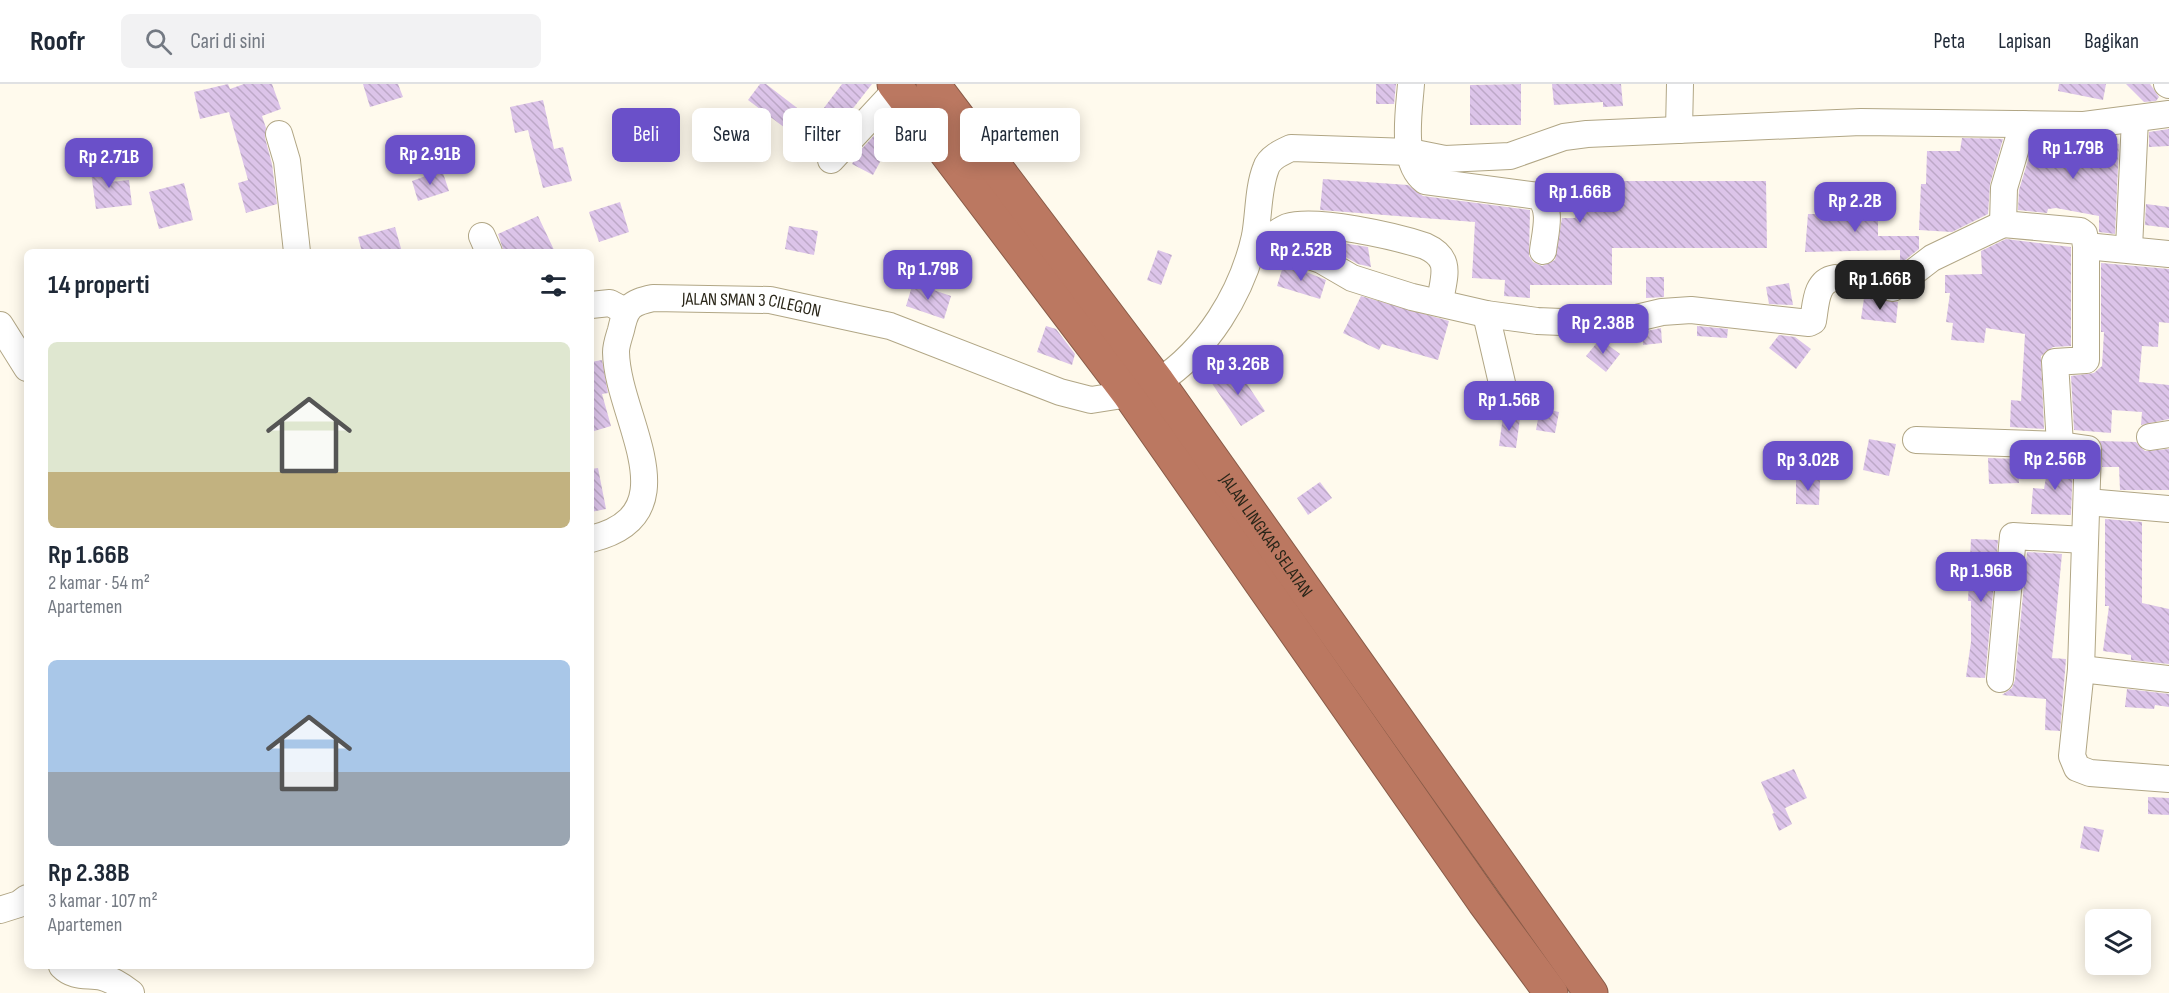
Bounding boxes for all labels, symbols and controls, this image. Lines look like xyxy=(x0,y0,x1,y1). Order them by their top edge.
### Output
search box xyxy=(121,14,541,68)
text: Roofr xyxy=(30,25,85,58)
icon: search xyxy=(142,25,175,58)
text: Cari di sini xyxy=(190,28,265,55)
text: Peta xyxy=(1934,29,1965,54)
text: Lapisan xyxy=(1998,29,2051,54)
text: Bagikan xyxy=(2084,29,2139,54)
chip: Beli xyxy=(612,108,680,162)
chip: Sewa xyxy=(692,108,771,162)
chip: Filter xyxy=(783,108,862,162)
chip: Baru xyxy=(874,108,948,162)
chip: Apartemen xyxy=(960,108,1080,162)
pin: Rp 1.79B xyxy=(2011,129,2135,180)
pin: Rp 2.91B xyxy=(368,135,492,186)
text: Rp 1.79B xyxy=(2042,136,2104,160)
pin: Rp 2.71B xyxy=(47,138,171,189)
text: Rp 2.91B xyxy=(399,142,461,166)
text: Rp 2.71B xyxy=(79,145,139,169)
pin: Rp 1.66B xyxy=(1518,173,1642,224)
text: Rp 1.66B xyxy=(1549,180,1611,204)
pin: Rp 2.2B xyxy=(1800,182,1910,233)
text: Rp 2.2B xyxy=(1828,189,1882,213)
pin: Rp 2.52B xyxy=(1239,231,1363,282)
text: Rp 2.52B xyxy=(1270,238,1332,262)
pin: Rp 1.79B xyxy=(866,250,990,301)
text: Rp 1.79B xyxy=(897,257,959,281)
pin: Rp 1.66B xyxy=(1818,260,1942,311)
text: Rp 1.66B xyxy=(1849,267,1911,291)
icon: filters xyxy=(537,269,570,302)
text: 14 properti xyxy=(48,270,150,301)
street label: JALAN SMAN 3 CILEGON xyxy=(681,288,823,321)
pin: Rp 2.38B xyxy=(1541,304,1665,355)
text: Rp 2.38B xyxy=(1572,311,1634,335)
pin: Rp 3.26B xyxy=(1176,345,1300,396)
text: Rp 3.26B xyxy=(1206,352,1270,376)
icon: home xyxy=(255,381,363,489)
pin: Rp 1.56B xyxy=(1447,381,1571,432)
text: Rp 1.56B xyxy=(1478,388,1540,412)
pin: Rp 2.56B xyxy=(1993,440,2117,491)
pin: Rp 3.02B xyxy=(1746,441,1870,492)
text: Rp 2.56B xyxy=(2024,447,2086,471)
text: Rp 3.02B xyxy=(1777,448,1839,472)
street label: JALAN LINGKAR SELATAN xyxy=(1215,469,1317,601)
text: Rp 1.66B xyxy=(48,540,129,571)
pin: Rp 1.96B xyxy=(1919,552,2043,603)
text: Rp 1.96B xyxy=(1950,559,2012,583)
text: 2 kamar · 54 m² xyxy=(48,571,150,595)
text: Apartemen xyxy=(48,595,122,619)
icon: home xyxy=(255,699,363,807)
text: Rp 2.38B xyxy=(48,858,130,889)
text: 3 kamar · 107 m² xyxy=(48,889,158,913)
map controls xyxy=(2085,909,2151,975)
button: layers xyxy=(2085,909,2151,975)
text: Apartemen xyxy=(48,913,122,937)

